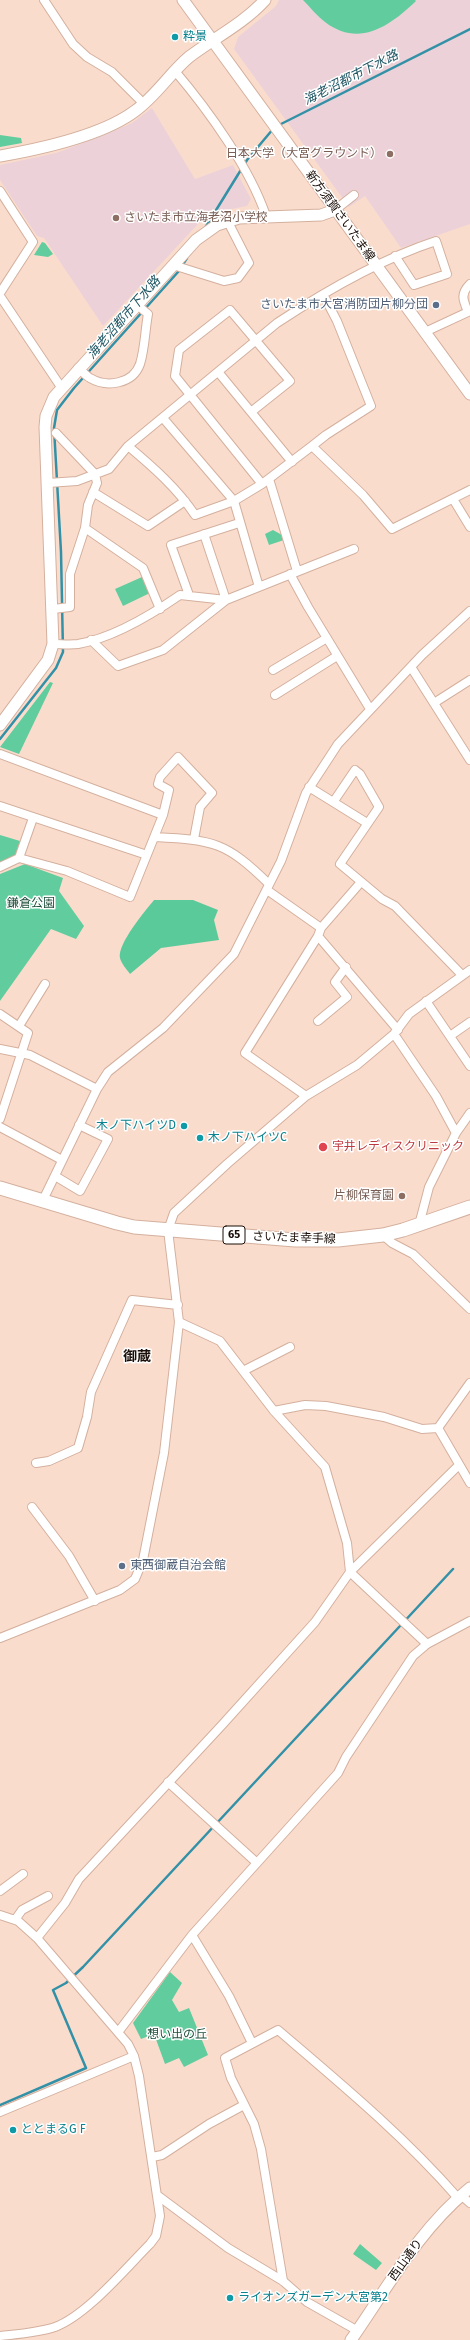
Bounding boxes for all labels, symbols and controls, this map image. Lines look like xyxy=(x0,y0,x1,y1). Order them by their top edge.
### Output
place label: 粋景 xyxy=(183,30,207,44)
marker: 粋景 xyxy=(170,32,180,42)
water label: 海老沼都市下水路 xyxy=(301,47,401,109)
place label: 日本大学（大宮グラウンド） xyxy=(226,147,382,161)
marker: 日本大学（大宮グラウンド） xyxy=(385,149,395,159)
street label: 新方須賀さいたま線 xyxy=(302,168,378,264)
place label: さいたま市立海老沼小学校 xyxy=(124,211,268,225)
marker: さいたま市立海老沼小学校 xyxy=(111,213,121,223)
water label: 海老沼都市下水路 xyxy=(84,274,164,362)
place label: さいたま市大宮消防団片柳分団 xyxy=(260,298,428,312)
marker: さいたま市大宮消防団片柳分団 xyxy=(431,300,441,310)
park label: 鎌倉公園 xyxy=(7,897,55,911)
place label: 木ノ下ハイツD xyxy=(96,1119,176,1133)
marker: 木ノ下ハイツD xyxy=(179,1121,189,1131)
place label: 木ノ下ハイツC xyxy=(208,1131,287,1145)
marker: 木ノ下ハイツC xyxy=(195,1133,205,1143)
place label: 宇井レディスクリニック xyxy=(332,1140,464,1154)
marker: 宇井レディスクリニック xyxy=(317,1141,329,1153)
place label: 片柳保育園 xyxy=(334,1189,394,1203)
marker: 片柳保育園 xyxy=(397,1191,407,1201)
road number: 65 xyxy=(223,1226,245,1244)
street label: さいたま幸手線 xyxy=(252,1229,336,1247)
district label: 御蔵 xyxy=(123,1349,151,1365)
place label: 東西御蔵自治会館 xyxy=(130,1559,226,1573)
marker: 東西御蔵自治会館 xyxy=(117,1561,127,1571)
park label: 想い出の丘 xyxy=(147,2028,207,2042)
place label: ととまるG F xyxy=(21,2123,86,2137)
marker: ととまるG F xyxy=(8,2125,18,2135)
street label: 西山通り xyxy=(386,2236,426,2284)
place label: ライオンズガーデン大宮第2 xyxy=(238,2291,388,2305)
marker: ライオンズガーデン大宮第2 xyxy=(225,2293,235,2303)

